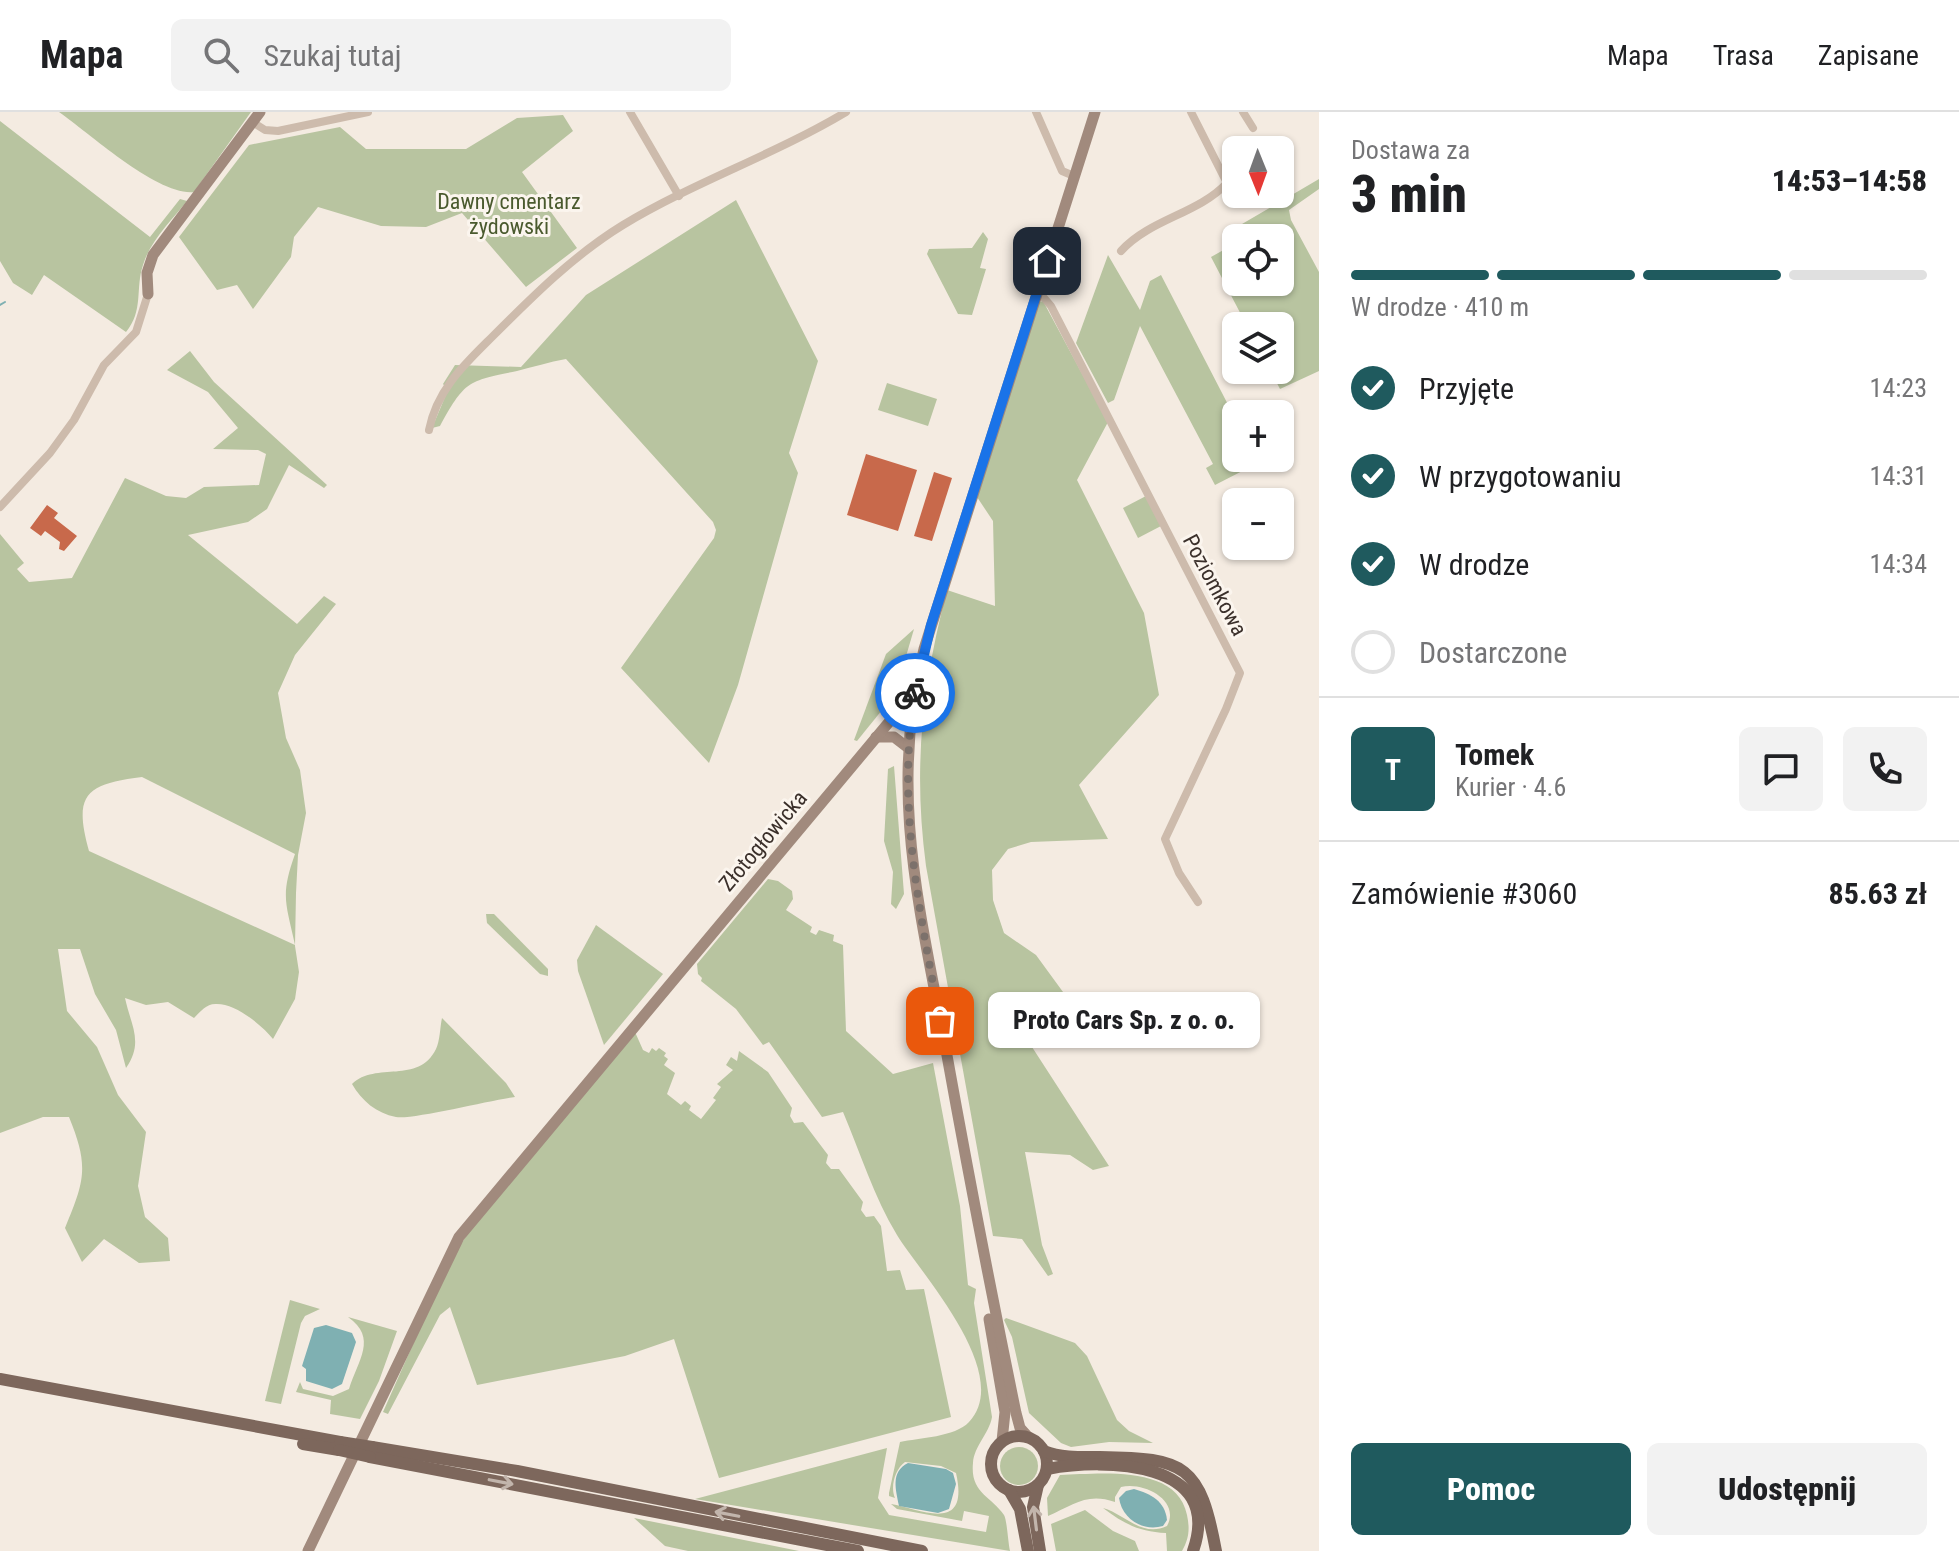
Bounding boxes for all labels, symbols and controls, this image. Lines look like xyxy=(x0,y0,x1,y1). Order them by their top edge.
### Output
search box xyxy=(171,19,731,91)
text: Mapa xyxy=(40,33,123,77)
icon: search xyxy=(199,33,243,77)
text: Szukaj tutaj xyxy=(263,38,402,73)
text: Mapa xyxy=(1607,39,1669,72)
text: Trasa xyxy=(1713,39,1774,72)
text: Zapisane xyxy=(1818,39,1919,72)
text: Dostawa za xyxy=(1351,135,1470,165)
north arrow xyxy=(1222,136,1294,208)
map controls xyxy=(1222,136,1294,560)
text: 14:53–14:58 xyxy=(1772,163,1927,198)
text: 3 min xyxy=(1351,164,1467,225)
park label: Dawny cmentarz żydowski xyxy=(437,189,581,239)
button: locate xyxy=(1222,224,1294,296)
pin xyxy=(1013,227,1081,295)
icon: home xyxy=(1025,239,1069,283)
text: W drodze · 410 m xyxy=(1351,292,1529,322)
button: layers xyxy=(1222,312,1294,384)
icon: check xyxy=(1351,366,1395,410)
text: Przyjęte xyxy=(1419,371,1514,406)
text: 14:23 xyxy=(1870,373,1927,403)
button: + xyxy=(1222,400,1294,472)
icon: check xyxy=(1351,454,1395,498)
text: W przygotowaniu xyxy=(1419,459,1621,494)
text: 14:31 xyxy=(1870,461,1927,491)
button: − xyxy=(1222,488,1294,560)
street label: Poziomkowa xyxy=(1178,530,1252,640)
icon: check xyxy=(1351,542,1395,586)
text: W drodze xyxy=(1419,547,1529,582)
text: 14:34 xyxy=(1870,549,1927,579)
text: Dostarczone xyxy=(1419,635,1567,670)
courier xyxy=(875,653,955,733)
icon: bike xyxy=(893,671,937,715)
button: chat xyxy=(1739,727,1823,811)
button: phone xyxy=(1843,727,1927,811)
text: Tomek xyxy=(1455,737,1534,772)
text: T xyxy=(1385,752,1401,787)
text: Kurier · 4.6 xyxy=(1455,772,1566,802)
street label: Złotogłowicka xyxy=(714,786,812,896)
text: Zamówienie #3060 xyxy=(1351,876,1577,911)
text: 85.63 zł xyxy=(1829,876,1927,911)
pin xyxy=(906,987,974,1055)
callout: Proto Cars Sp. z o. o. xyxy=(988,993,1260,1049)
icon: bag xyxy=(918,999,962,1043)
text: Proto Cars Sp. z o. o. xyxy=(1013,1005,1235,1035)
button: Pomoc xyxy=(1351,1443,1631,1535)
button: Udostępnij xyxy=(1647,1443,1927,1535)
one-way arrow xyxy=(488,1476,514,1491)
one-way arrow xyxy=(715,1505,740,1520)
one-way arrow xyxy=(1028,1505,1043,1532)

